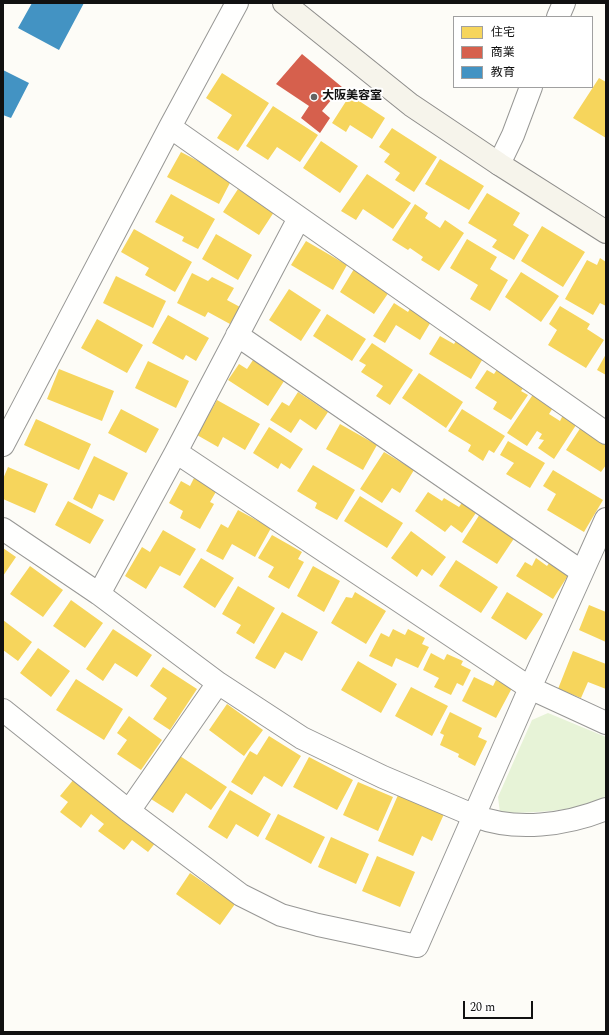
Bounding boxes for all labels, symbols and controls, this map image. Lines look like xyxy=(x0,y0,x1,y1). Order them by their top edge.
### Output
legend xyxy=(453,16,593,88)
text: 住宅 xyxy=(491,23,515,42)
text: 商業 xyxy=(491,43,515,62)
text: 教育 xyxy=(491,63,515,82)
place label: 大阪美容室 xyxy=(322,90,382,104)
marker: 大阪美容室 xyxy=(309,92,319,102)
scale bar xyxy=(465,993,535,1019)
text: 20 m xyxy=(470,998,495,1017)

